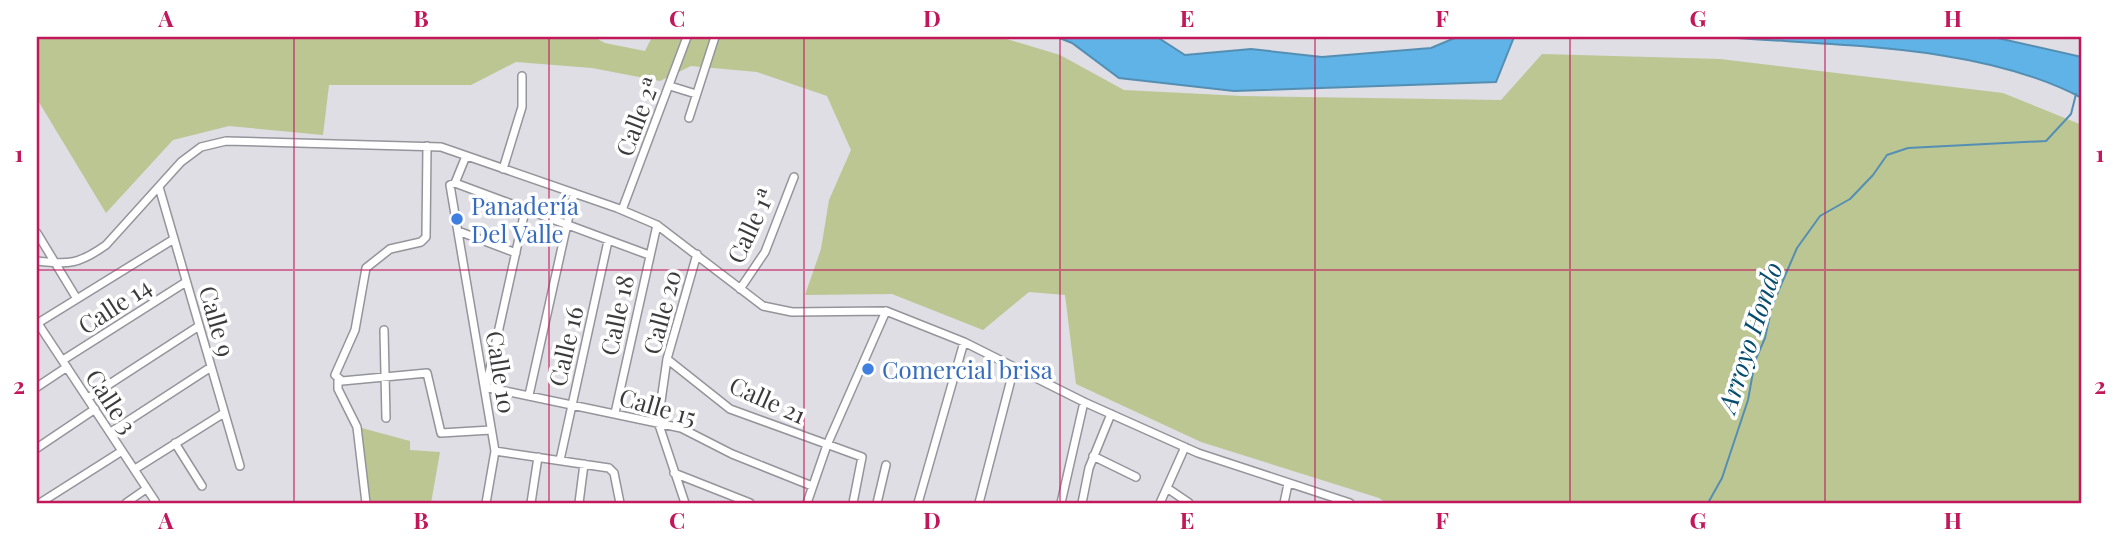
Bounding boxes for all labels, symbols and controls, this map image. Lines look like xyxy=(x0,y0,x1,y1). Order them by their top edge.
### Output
text: A xyxy=(157,2,174,33)
text: B xyxy=(413,2,429,33)
text: C xyxy=(669,2,685,33)
text: D xyxy=(923,2,941,33)
text: E xyxy=(1180,2,1194,33)
text: F xyxy=(1435,2,1449,33)
text: G xyxy=(1690,2,1707,33)
text: H xyxy=(1944,2,1962,33)
street label: Calle 2ª xyxy=(607,72,667,160)
text: 1 xyxy=(15,137,24,168)
text: 1 xyxy=(2096,137,2105,168)
street label: Calle 1ª xyxy=(719,182,781,268)
place label: Panadería Del Valle xyxy=(471,189,579,249)
marker: Panadería Del Valle xyxy=(449,211,465,227)
water label: Arroyo Hondo xyxy=(1707,257,1790,419)
street label: Calle 20 xyxy=(634,266,688,358)
street label: Calle 14 xyxy=(71,270,157,340)
street label: Calle 18 xyxy=(592,272,640,358)
street label: Calle 9 xyxy=(193,282,243,360)
street label: Calle 16 xyxy=(540,303,590,389)
street label: Calle 10 xyxy=(480,328,524,416)
place label: Comercial brisa xyxy=(882,353,1053,385)
marker: Comercial brisa xyxy=(860,361,876,377)
street label: Calle 3 xyxy=(79,363,145,439)
street label: Calle 21 xyxy=(725,368,811,430)
text: 2 xyxy=(13,369,25,400)
text: 2 xyxy=(2094,369,2106,400)
street label: Calle 15 xyxy=(616,380,700,432)
text: A xyxy=(157,504,174,535)
text: B xyxy=(413,504,429,535)
text: C xyxy=(669,504,685,535)
text: D xyxy=(923,504,941,535)
text: E xyxy=(1180,504,1194,535)
text: F xyxy=(1435,504,1449,535)
text: G xyxy=(1690,504,1707,535)
text: H xyxy=(1944,504,1962,535)

